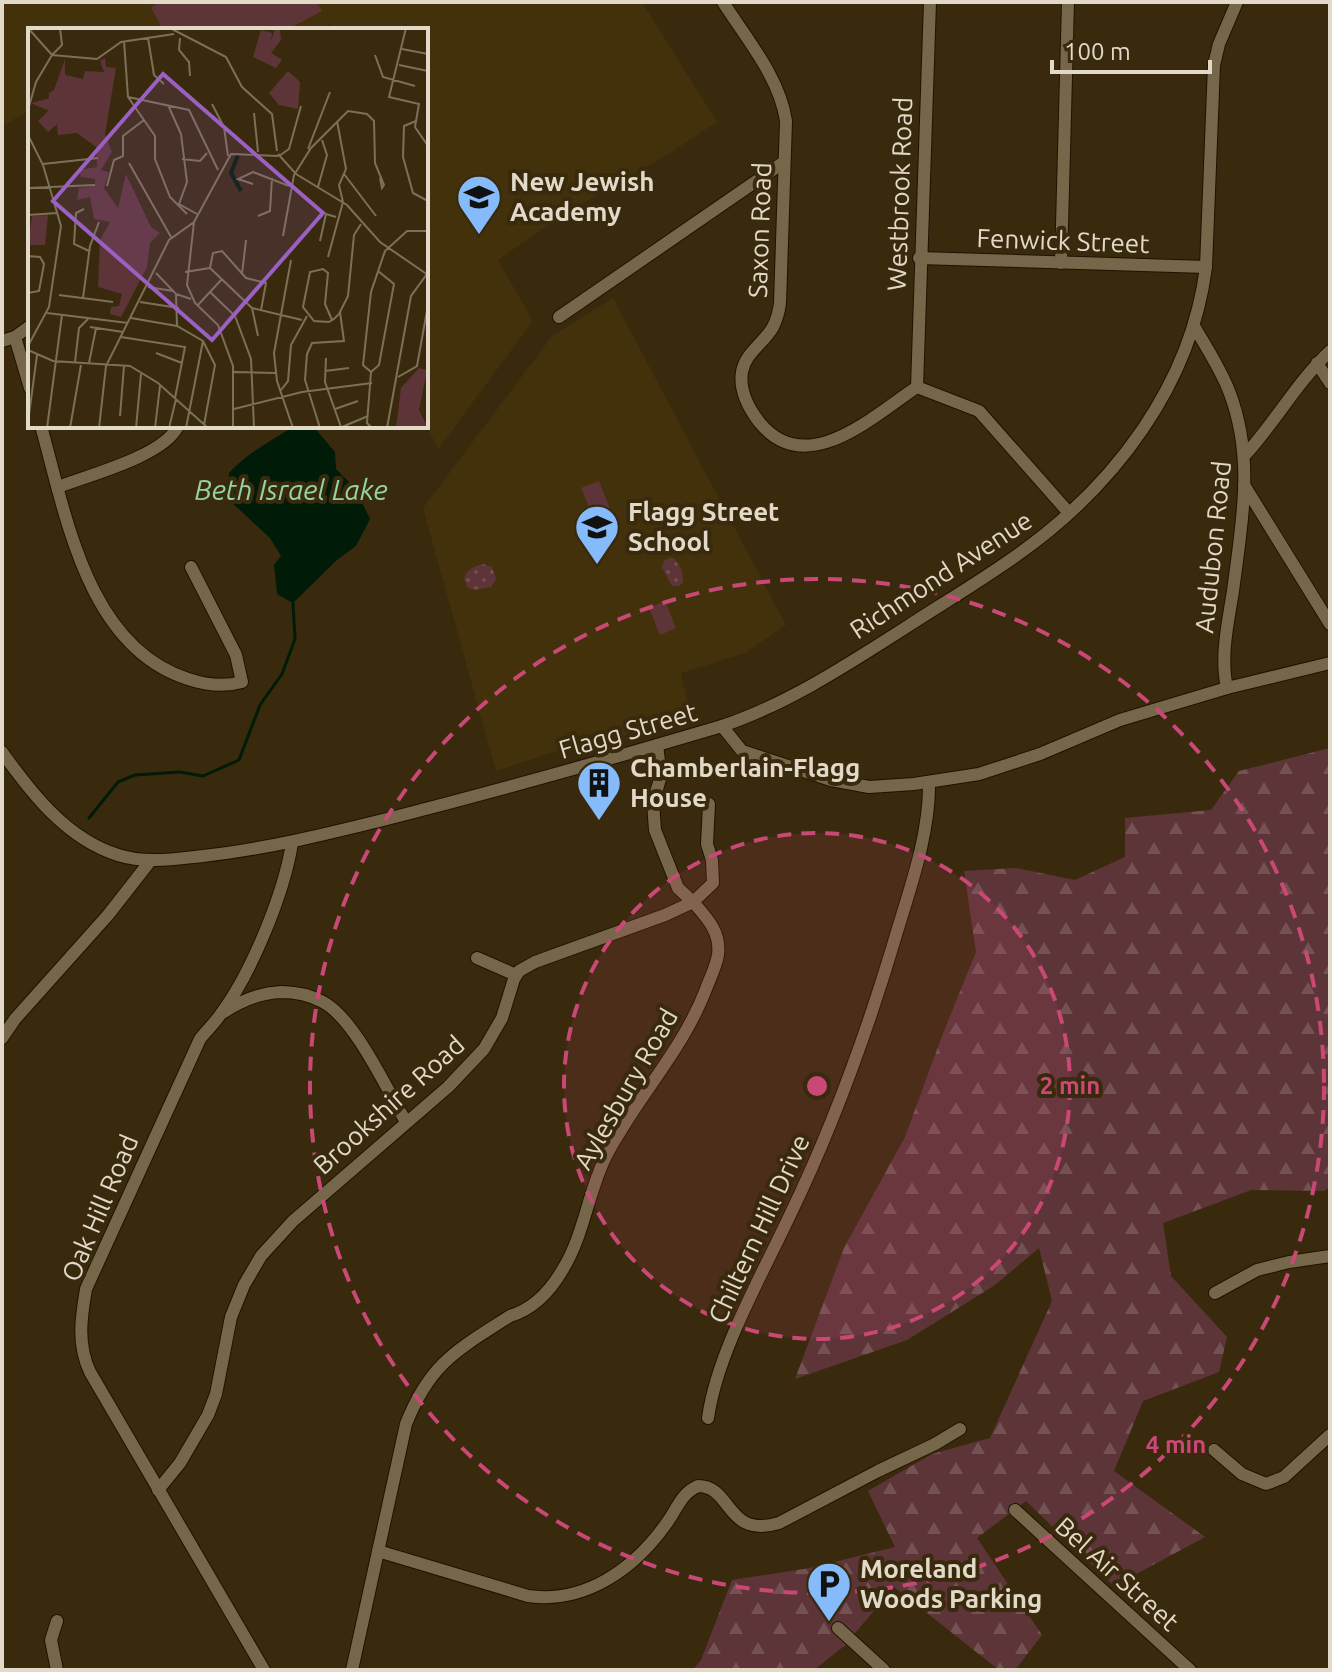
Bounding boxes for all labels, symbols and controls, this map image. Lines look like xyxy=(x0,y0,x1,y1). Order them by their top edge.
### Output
scale bar xyxy=(1052,24,1210,74)
inset map xyxy=(28,28,428,428)
text: 100 m xyxy=(1064,38,1131,65)
street label: Westbrook Road xyxy=(882,97,917,291)
street label: Saxon Road xyxy=(743,162,776,298)
place label: New Jewish Academy xyxy=(510,167,654,226)
school or university icon: New Jewish Academy xyxy=(455,173,503,236)
street label: Fenwick Street xyxy=(976,223,1150,258)
street label: Audubon Road xyxy=(1189,459,1236,634)
water label: Beth Israel Lake xyxy=(194,474,388,505)
place label: Flagg Street School xyxy=(628,497,779,556)
school or university icon: Flagg Street School xyxy=(573,503,621,566)
street label: Richmond Avenue xyxy=(844,505,1037,644)
street label: Flagg Street xyxy=(555,697,700,764)
place label: Chamberlain-Flagg House xyxy=(630,753,860,812)
building icon: Chamberlain-Flagg House xyxy=(575,759,623,822)
street label: Aylesbury Road xyxy=(568,1003,683,1174)
street label: Brookshire Road xyxy=(307,1029,470,1180)
centre of rings xyxy=(803,1072,831,1100)
text: 2 min xyxy=(1040,1072,1100,1099)
street label: Oak Hill Road xyxy=(56,1130,143,1286)
street label: Chiltern Hill Drive xyxy=(702,1130,815,1328)
text: 4 min xyxy=(1146,1431,1206,1458)
street label: Bel Air Street xyxy=(1050,1511,1185,1636)
place label: Moreland Woods Parking xyxy=(860,1554,1042,1613)
parking icon: Moreland Woods Parking xyxy=(805,1560,853,1623)

